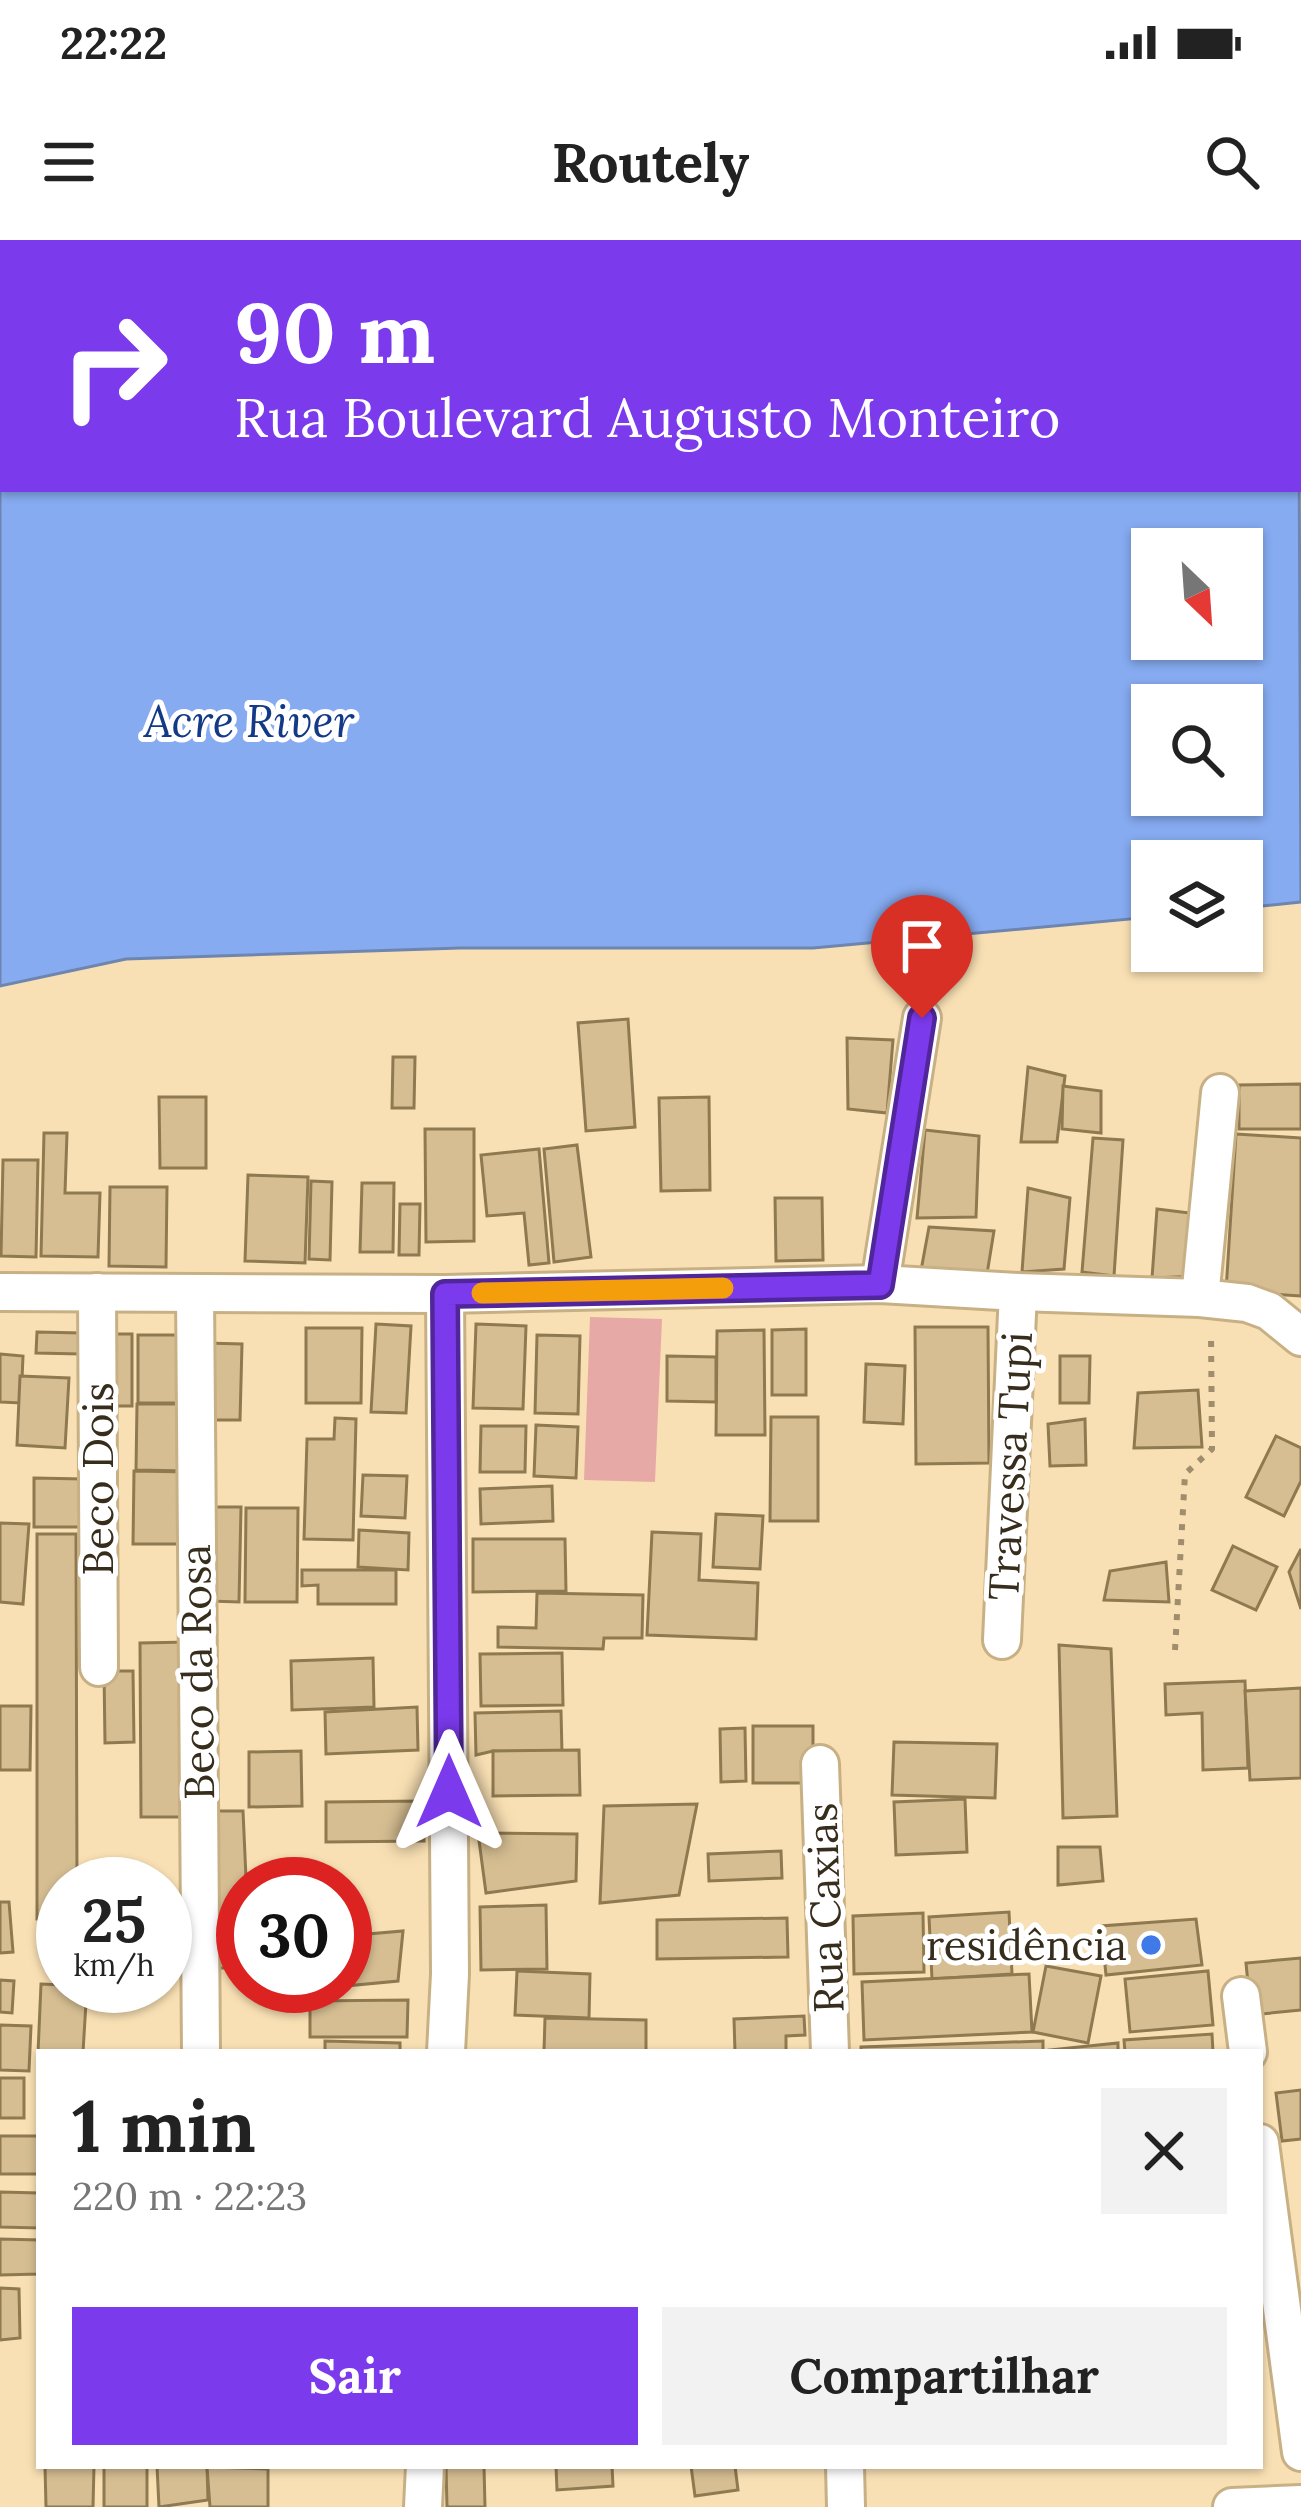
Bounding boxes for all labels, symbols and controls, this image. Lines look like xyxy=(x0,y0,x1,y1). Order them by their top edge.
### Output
text: 22:22 xyxy=(60,14,167,71)
text: Routely xyxy=(552,128,749,197)
icon: menu xyxy=(36,129,102,195)
icon: search xyxy=(1199,129,1265,195)
text: 90 m xyxy=(234,278,435,386)
icon: right xyxy=(36,288,192,444)
text: Rua Boulevard Augusto Monteiro xyxy=(234,383,1060,452)
north arrow xyxy=(1131,528,1263,660)
map controls xyxy=(1131,528,1263,972)
button: search xyxy=(1131,684,1263,816)
water label: Acre River xyxy=(143,692,355,749)
button: layers xyxy=(1131,840,1263,972)
pin xyxy=(871,895,973,1018)
icon: arrive xyxy=(889,913,955,979)
street label: Travessa Tupi xyxy=(976,1330,1044,1602)
street label: Beco Dois xyxy=(71,1382,125,1576)
street label: Beco da Rosa xyxy=(168,1544,226,1800)
position arrow xyxy=(386,1729,512,1855)
street label: Rua Caxias xyxy=(794,1802,856,2014)
speed limit sign: 30 xyxy=(216,1857,372,2013)
text: 25 xyxy=(82,1882,146,1958)
place label: residência xyxy=(926,1918,1127,1972)
marker: residência xyxy=(1138,1932,1164,1958)
text: km/h xyxy=(73,1946,155,1984)
text: 1 min xyxy=(72,2080,256,2172)
button: close xyxy=(1101,2088,1227,2214)
text: 220 m · 22:23 xyxy=(72,2171,307,2221)
button: Sair xyxy=(72,2307,638,2445)
button: Compartilhar xyxy=(662,2307,1227,2445)

